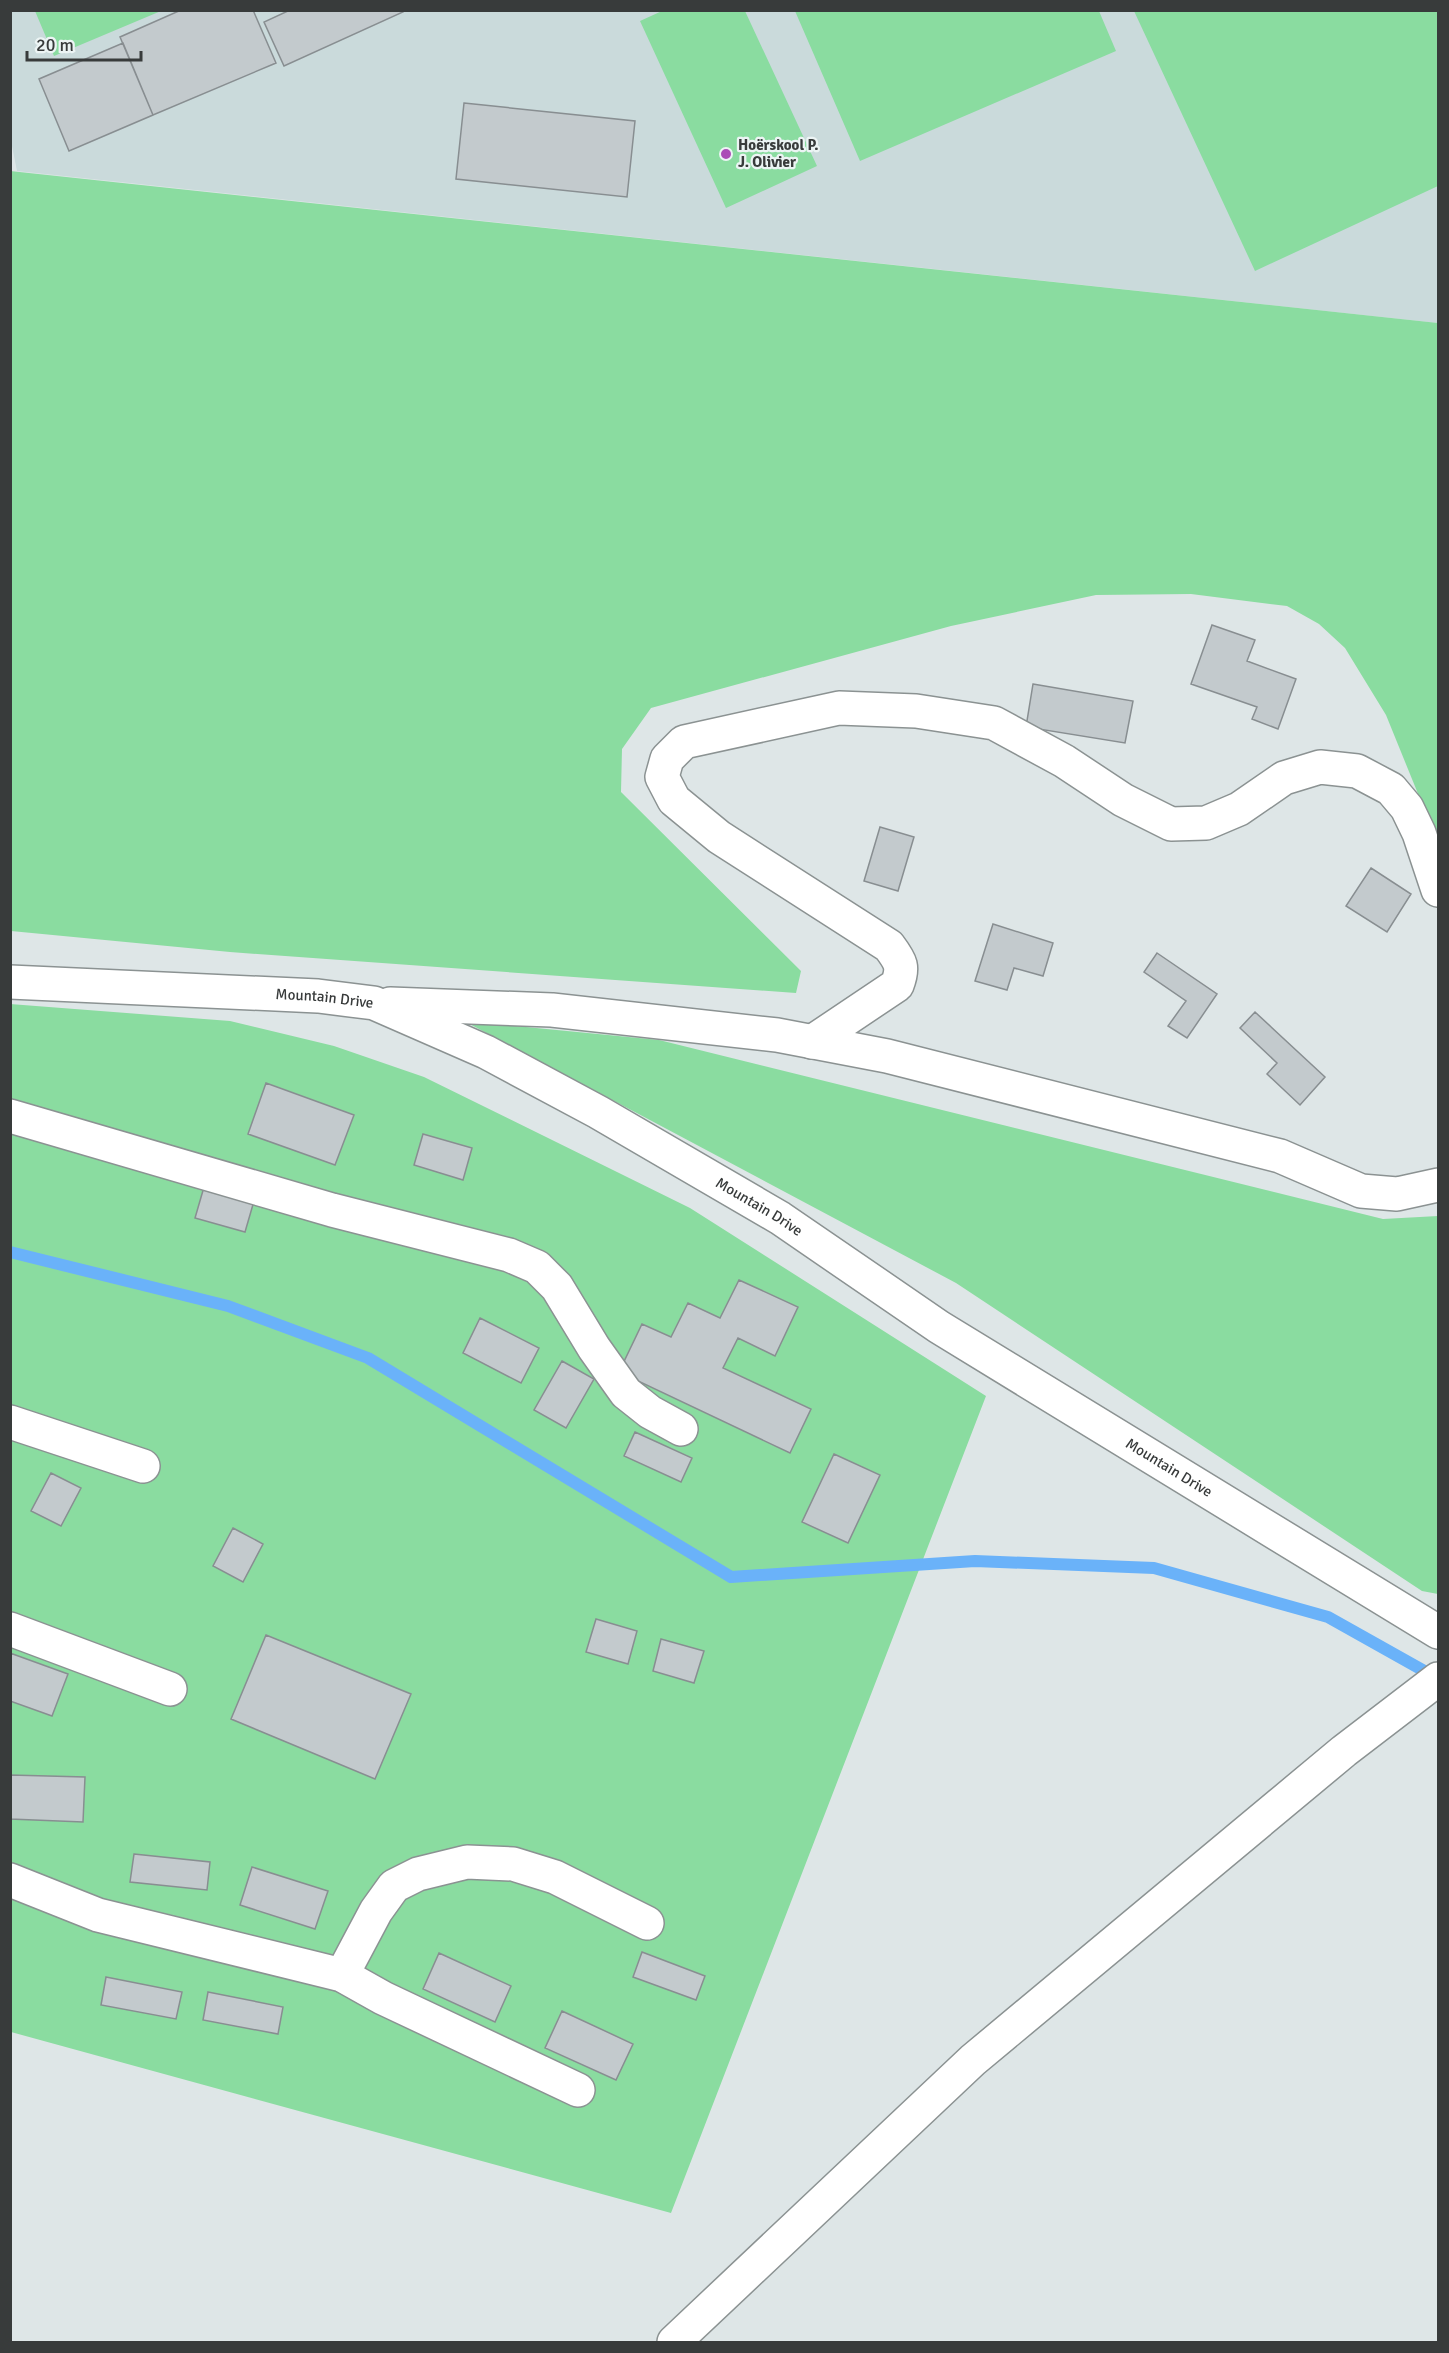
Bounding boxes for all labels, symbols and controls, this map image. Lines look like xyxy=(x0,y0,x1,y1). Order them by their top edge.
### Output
scale bar xyxy=(27,24,141,62)
text: 20 m xyxy=(36,34,74,56)
place label: Hoërskool P. J. Olivier xyxy=(738,136,818,171)
marker: Hoërskool P. J. Olivier xyxy=(719,147,733,161)
street label: Mountain Drive xyxy=(275,985,375,1012)
street label: Mountain Drive xyxy=(712,1174,806,1240)
street label: Mountain Drive xyxy=(1122,1434,1216,1501)

